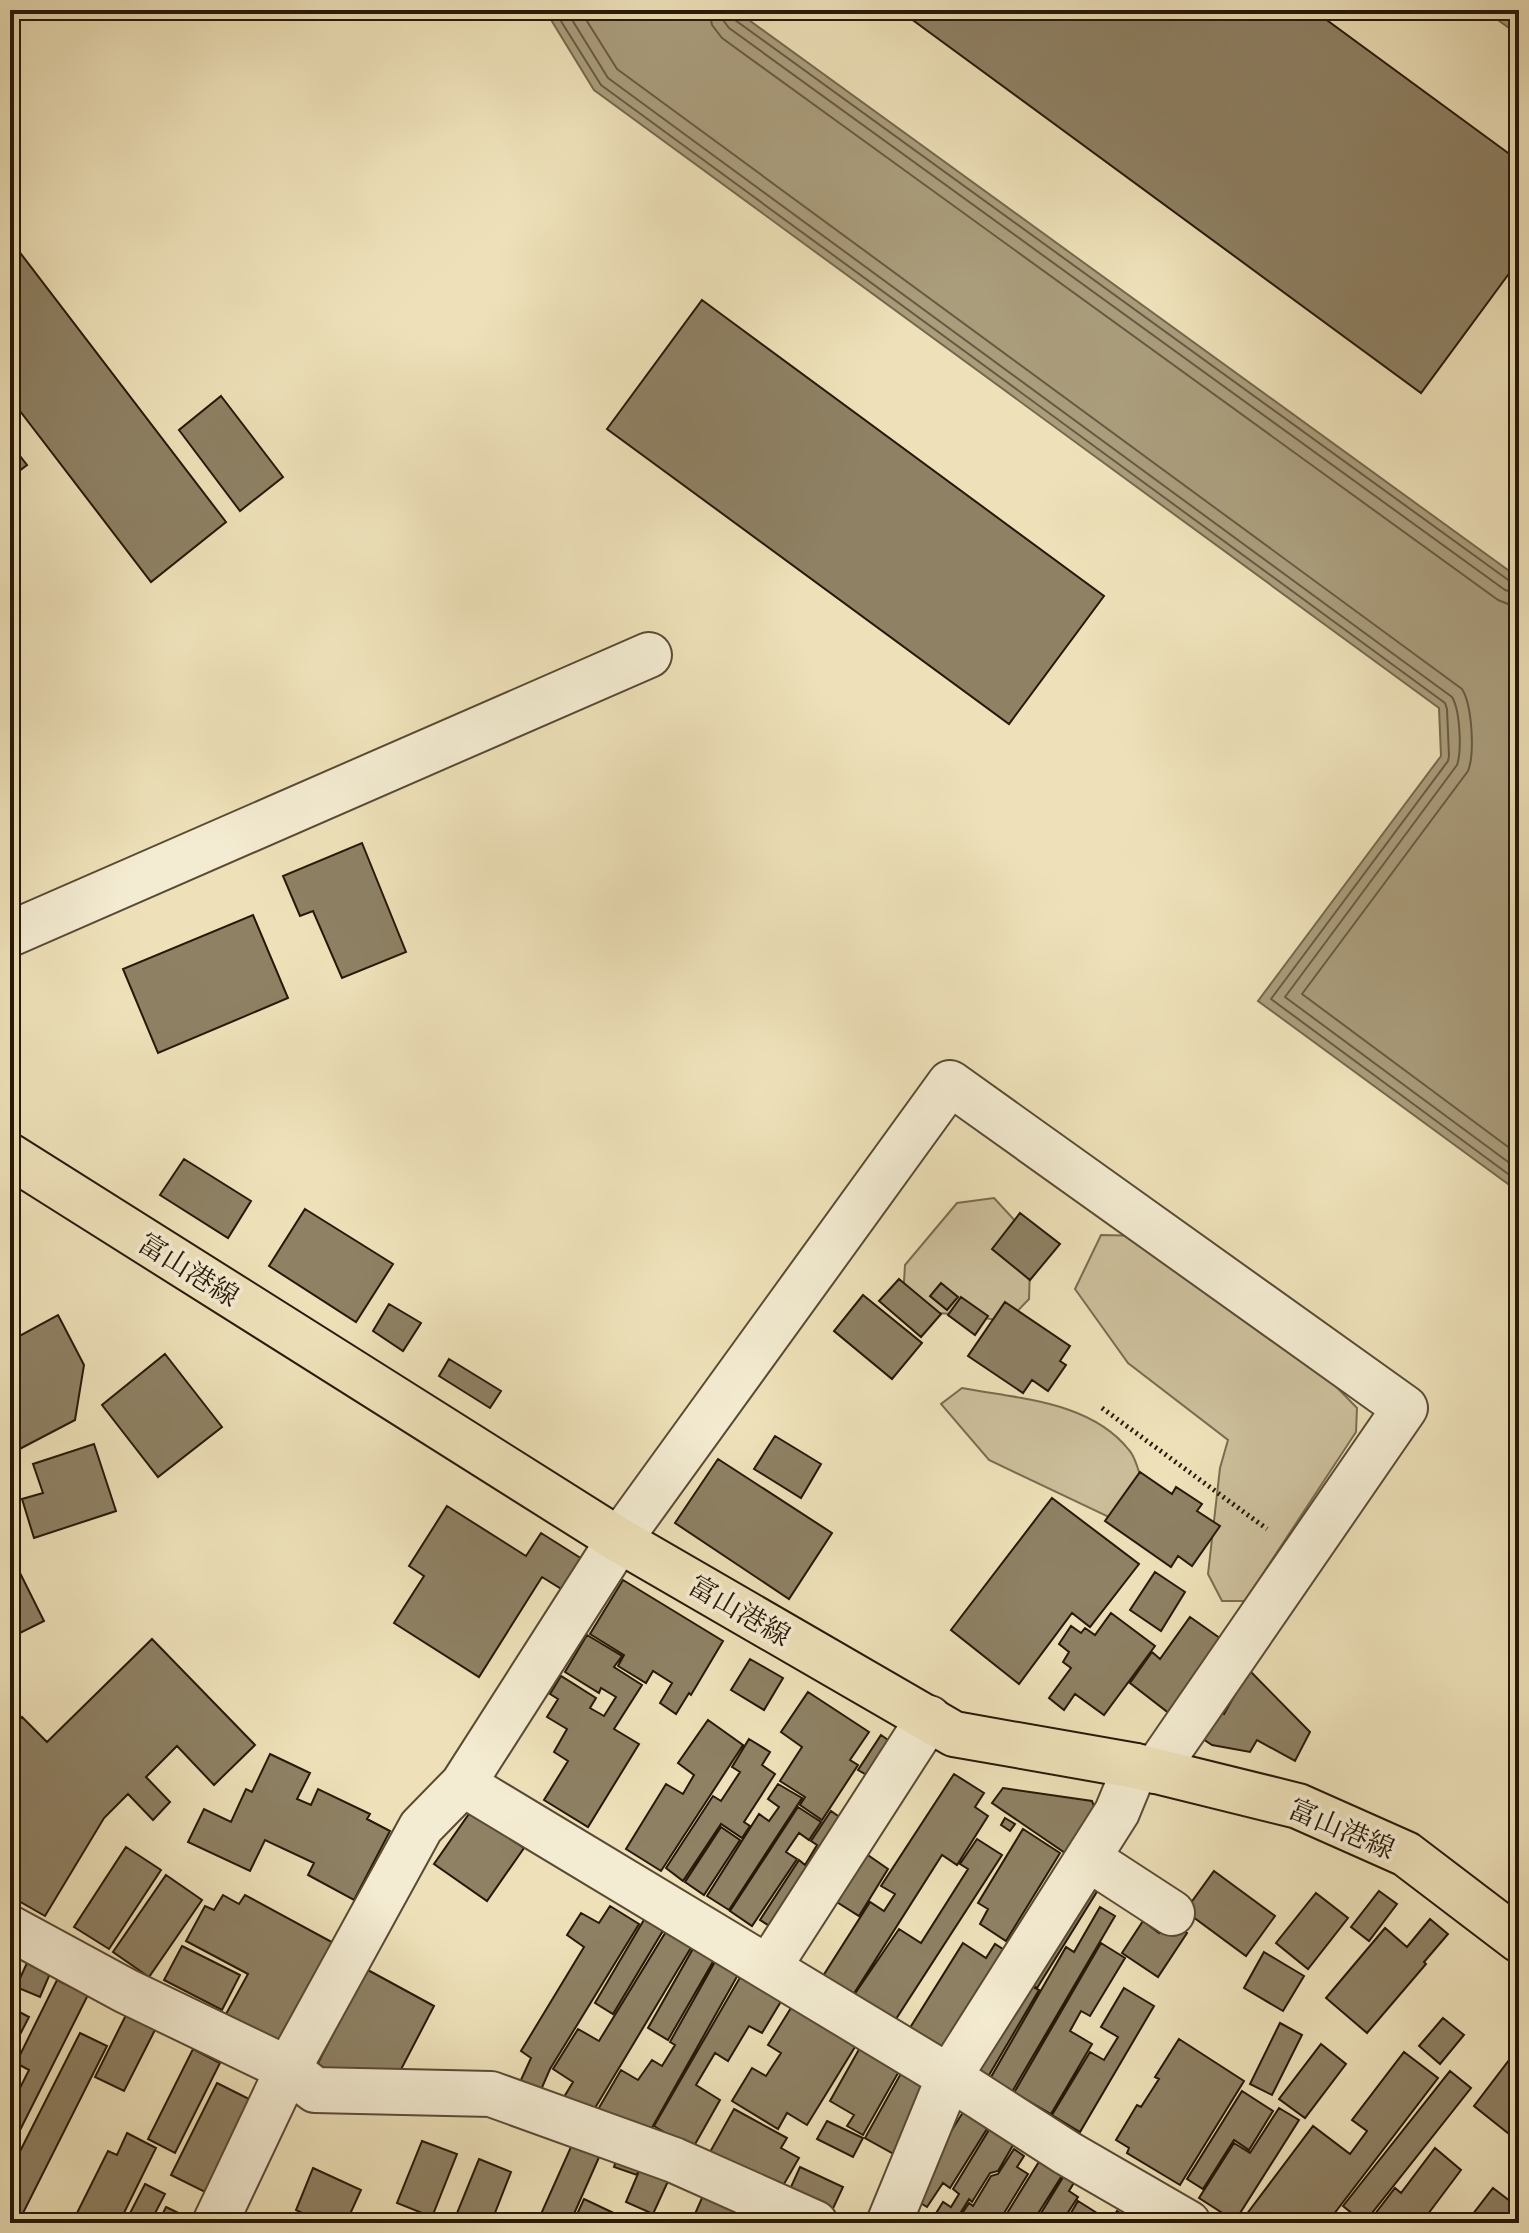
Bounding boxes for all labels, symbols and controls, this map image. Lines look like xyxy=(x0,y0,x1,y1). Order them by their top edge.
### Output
street label: 富山港線 xyxy=(131,1222,247,1316)
street label: 富山港線 xyxy=(681,1564,799,1656)
street label: 富山港線 xyxy=(1282,1787,1402,1869)

